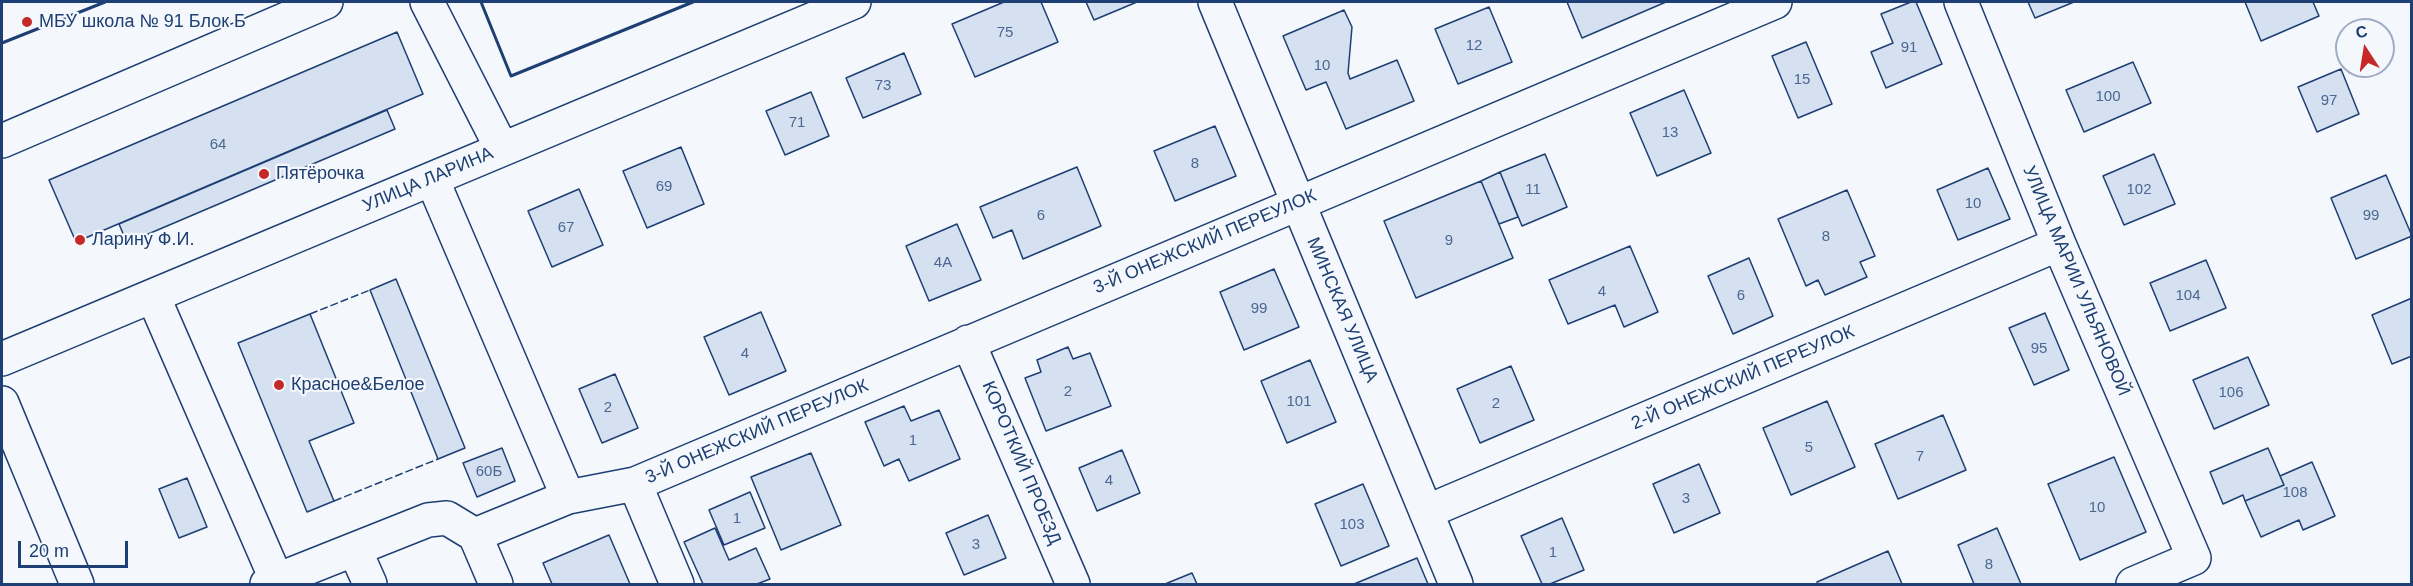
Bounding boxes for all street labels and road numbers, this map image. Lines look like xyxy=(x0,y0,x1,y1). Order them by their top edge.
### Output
street label: УЛИЦА ЛАРИНА xyxy=(359,143,497,217)
street label: УЛИЦА МАРИИ УЛЬЯНОВОЙ xyxy=(2018,163,2134,399)
street label: 3-Й ОНЕЖСКИЙ ПЕРЕУЛОК xyxy=(1090,185,1320,299)
street label: МИНСКАЯ УЛИЦА xyxy=(1302,234,1382,386)
street label: 2-Й ОНЕЖСКИЙ ПЕРЕУЛОК xyxy=(1628,321,1858,435)
street label: 3-Й ОНЕЖСКИЙ ПЕРЕУЛОК xyxy=(642,375,872,489)
street label: КОРОТКИЙ ПРОЕЗД xyxy=(977,378,1065,548)

